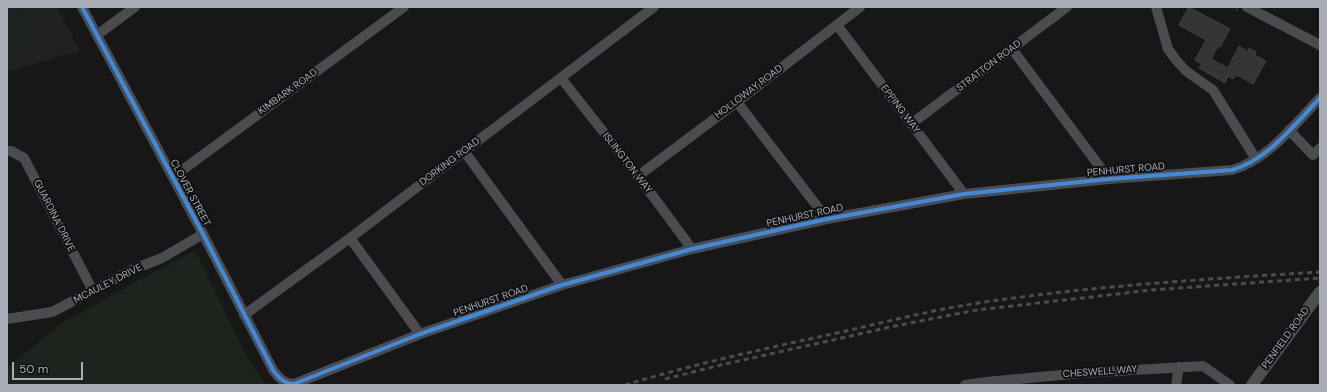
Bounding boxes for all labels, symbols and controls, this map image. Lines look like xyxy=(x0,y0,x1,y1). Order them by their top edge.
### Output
street label: STRATTON ROAD xyxy=(954,38,1024,94)
street label: HOLLOWAY ROAD xyxy=(713,63,785,121)
street label: KIMBARK ROAD xyxy=(256,66,320,118)
street label: EPPING WAY xyxy=(878,82,922,136)
street label: ISLINGTON WAY xyxy=(600,130,654,196)
street label: DORKING ROAD xyxy=(417,135,483,189)
street label: CLOVER STREET xyxy=(167,157,213,229)
street label: PENHURST ROAD xyxy=(1086,161,1166,179)
street label: GUARDINA DRIVE xyxy=(31,178,77,254)
street label: PENHURST ROAD xyxy=(765,202,845,230)
street label: MCAULEY DRIVE xyxy=(72,262,144,306)
street label: PENHURST ROAD xyxy=(452,283,530,319)
street label: PENFIELD ROAD xyxy=(1260,305,1312,371)
scale bar xyxy=(14,354,85,380)
text: 50 m xyxy=(19,361,48,377)
street label: CHESWELL WAY xyxy=(1062,363,1138,381)

